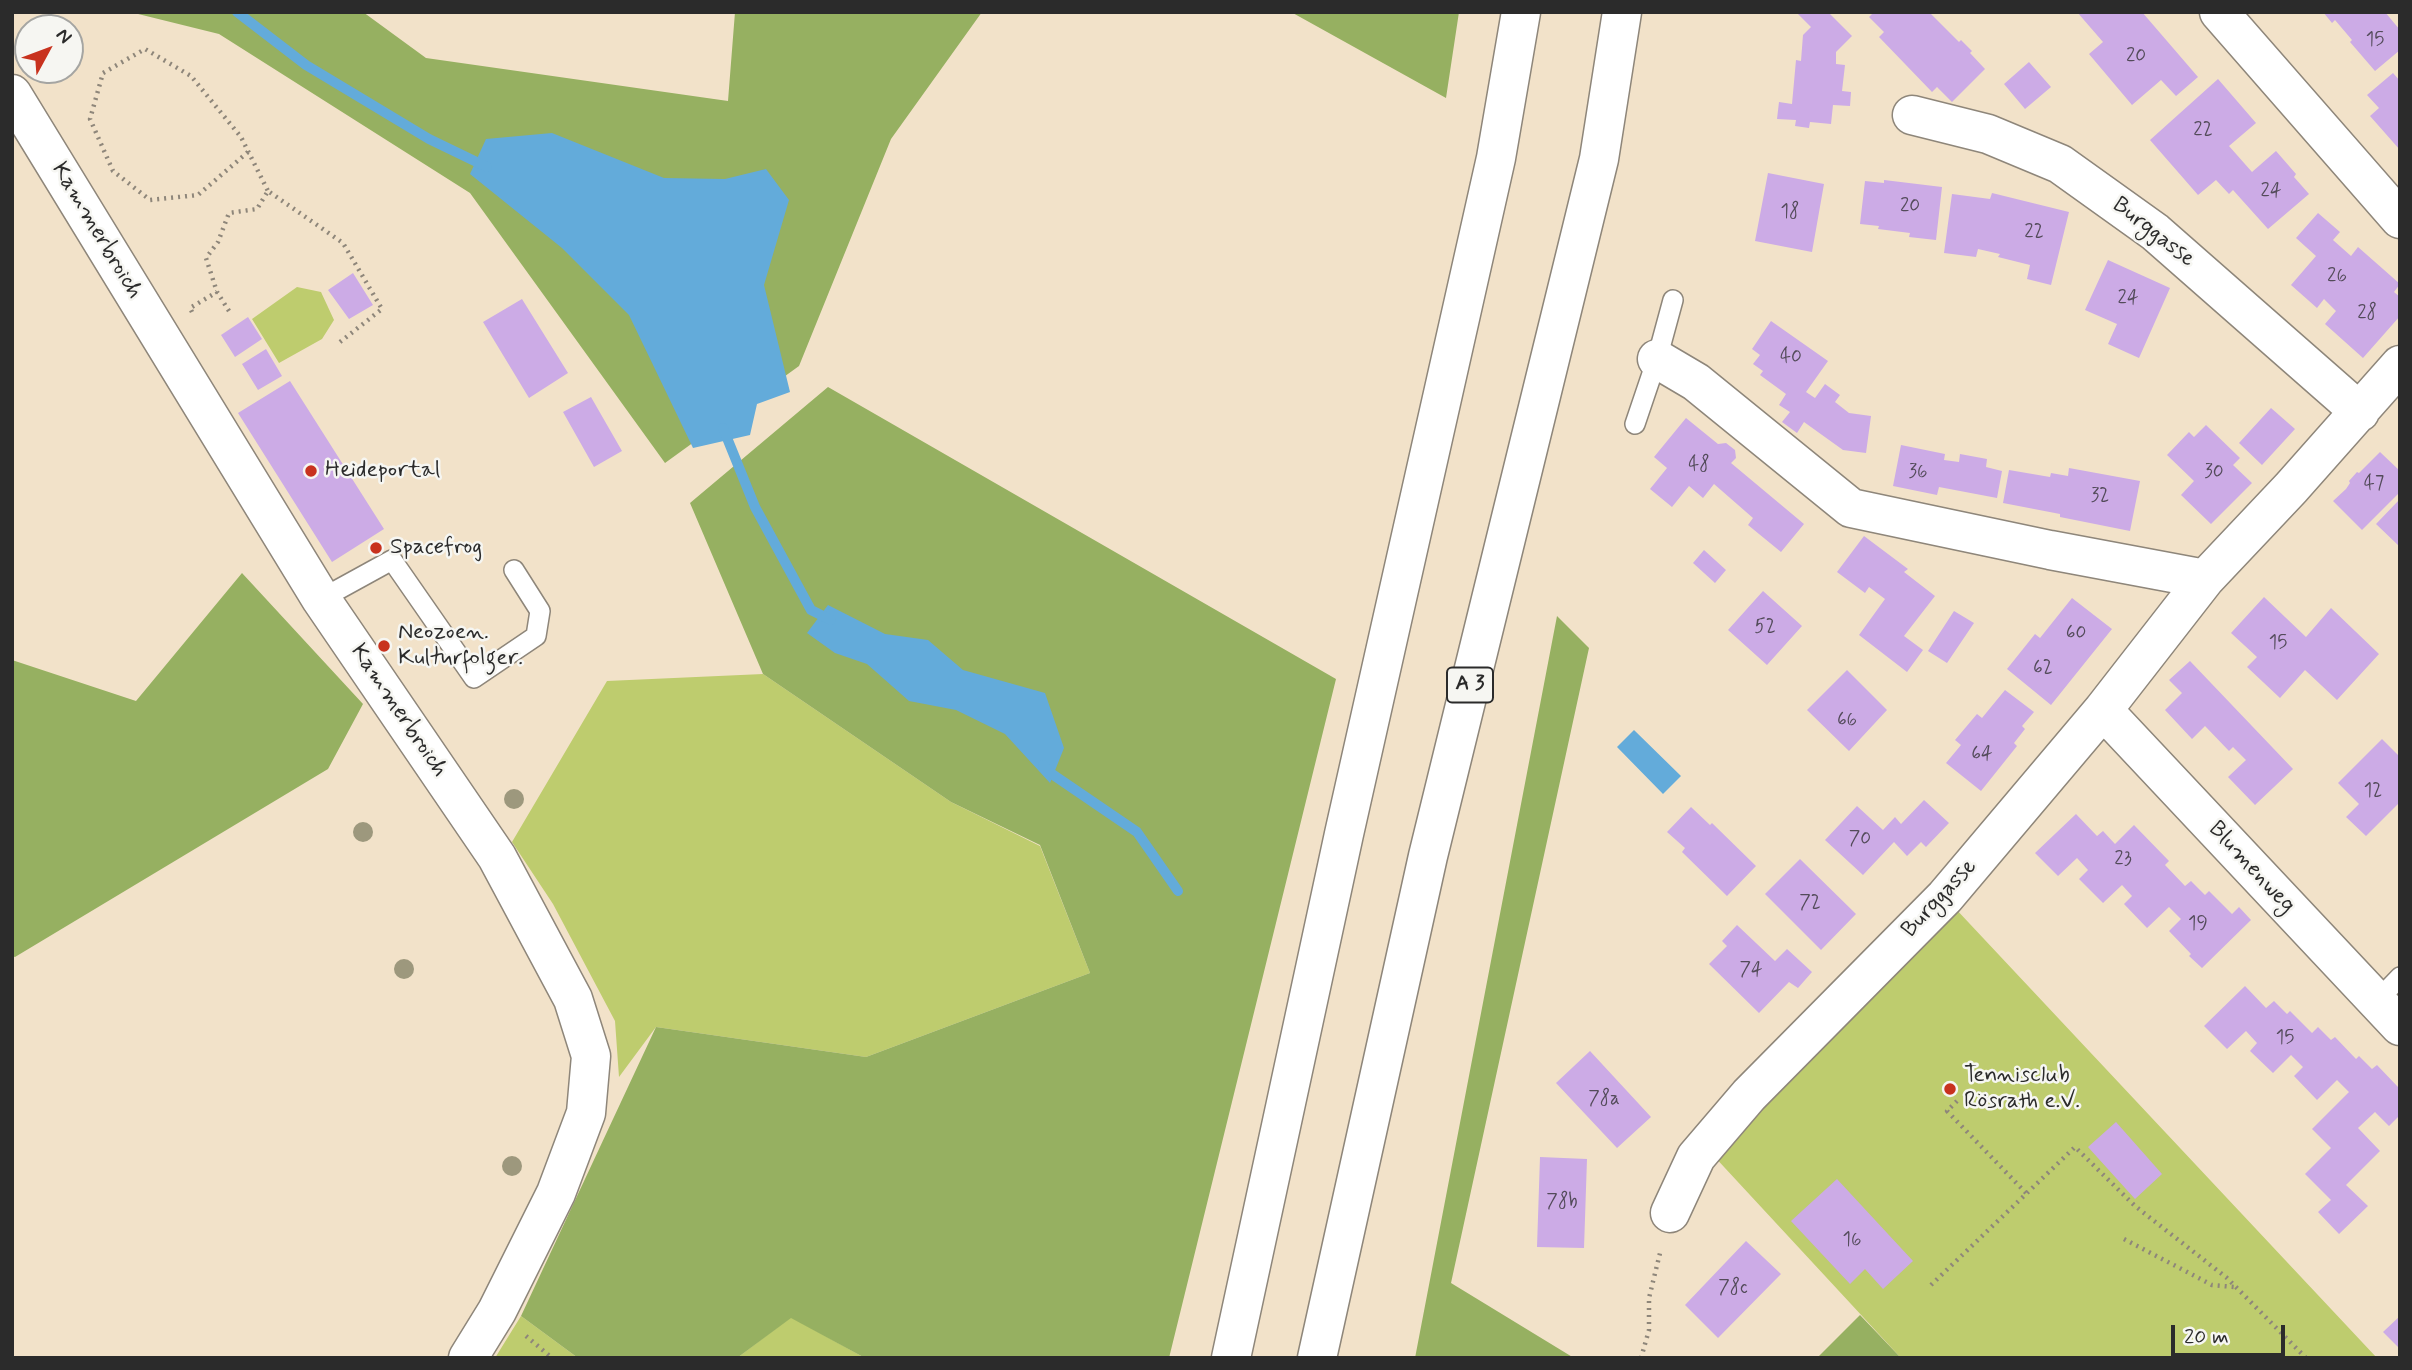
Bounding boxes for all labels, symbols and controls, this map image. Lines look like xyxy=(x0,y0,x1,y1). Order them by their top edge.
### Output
north arrow xyxy=(14,14,84,84)
text: N xyxy=(50,23,77,49)
house number: 15 xyxy=(2366,30,2384,52)
house number: 20 xyxy=(2126,46,2146,68)
house number: 22 xyxy=(2193,120,2213,142)
street label: Kammerbroich xyxy=(44,158,148,304)
house number: 24 xyxy=(2261,181,2281,203)
street label: Burggasse xyxy=(2106,192,2200,274)
house number: 20 xyxy=(1900,196,1920,218)
house number: 18 xyxy=(1781,202,1799,224)
house number: 22 xyxy=(2024,222,2044,244)
house number: 26 xyxy=(2327,266,2347,288)
house number: 24 xyxy=(2118,288,2138,310)
house number: 28 xyxy=(2357,303,2377,325)
house number: 40 xyxy=(1780,347,1802,369)
house number: 48 xyxy=(1688,455,1710,477)
place label: Heideportal xyxy=(325,457,440,485)
house number: 36 xyxy=(1908,462,1928,484)
house number: 30 xyxy=(2204,462,2224,484)
marker: Heideportal xyxy=(303,463,319,479)
house number: 47 xyxy=(2364,474,2384,496)
house number: 32 xyxy=(2091,486,2109,508)
place label: Spacefrog xyxy=(390,534,482,562)
marker: Spacefrog xyxy=(368,540,384,556)
house number: 52 xyxy=(1754,617,1776,639)
place label: Neozoen. Kulturfolger. xyxy=(398,619,523,673)
house number: 60 xyxy=(2066,623,2086,645)
house number: 15 xyxy=(2269,633,2287,655)
marker: Neozoen. Kulturfolger. xyxy=(376,638,392,654)
street label: Kammerbroich xyxy=(343,639,453,783)
house number: 62 xyxy=(2033,658,2053,680)
road number: A 3 xyxy=(1447,668,1493,702)
house number: 66 xyxy=(1837,710,1857,732)
house number: 64 xyxy=(1971,744,1993,766)
house number: 12 xyxy=(2364,781,2382,803)
street label: Blumenweg xyxy=(2202,816,2300,920)
house number: 70 xyxy=(1849,829,1871,851)
house number: 23 xyxy=(2114,849,2132,871)
street label: Burggasse xyxy=(1897,854,1983,944)
house number: 72 xyxy=(1799,893,1821,915)
house number: 19 xyxy=(2188,914,2208,936)
house number: 74 xyxy=(1739,960,1763,982)
house number: 15 xyxy=(2276,1028,2294,1050)
place label: Tennisclub Rösrath e.V. xyxy=(1964,1062,2080,1116)
marker: Tennisclub Rösrath e.V. xyxy=(1942,1081,1958,1097)
house number: 78a xyxy=(1588,1089,1620,1111)
house number: 78b xyxy=(1546,1192,1578,1214)
house number: 16 xyxy=(1843,1230,1861,1252)
house number: 78c xyxy=(1718,1278,1748,1300)
scale bar xyxy=(2174,1310,2288,1354)
text: 20 m xyxy=(2184,1323,2229,1351)

